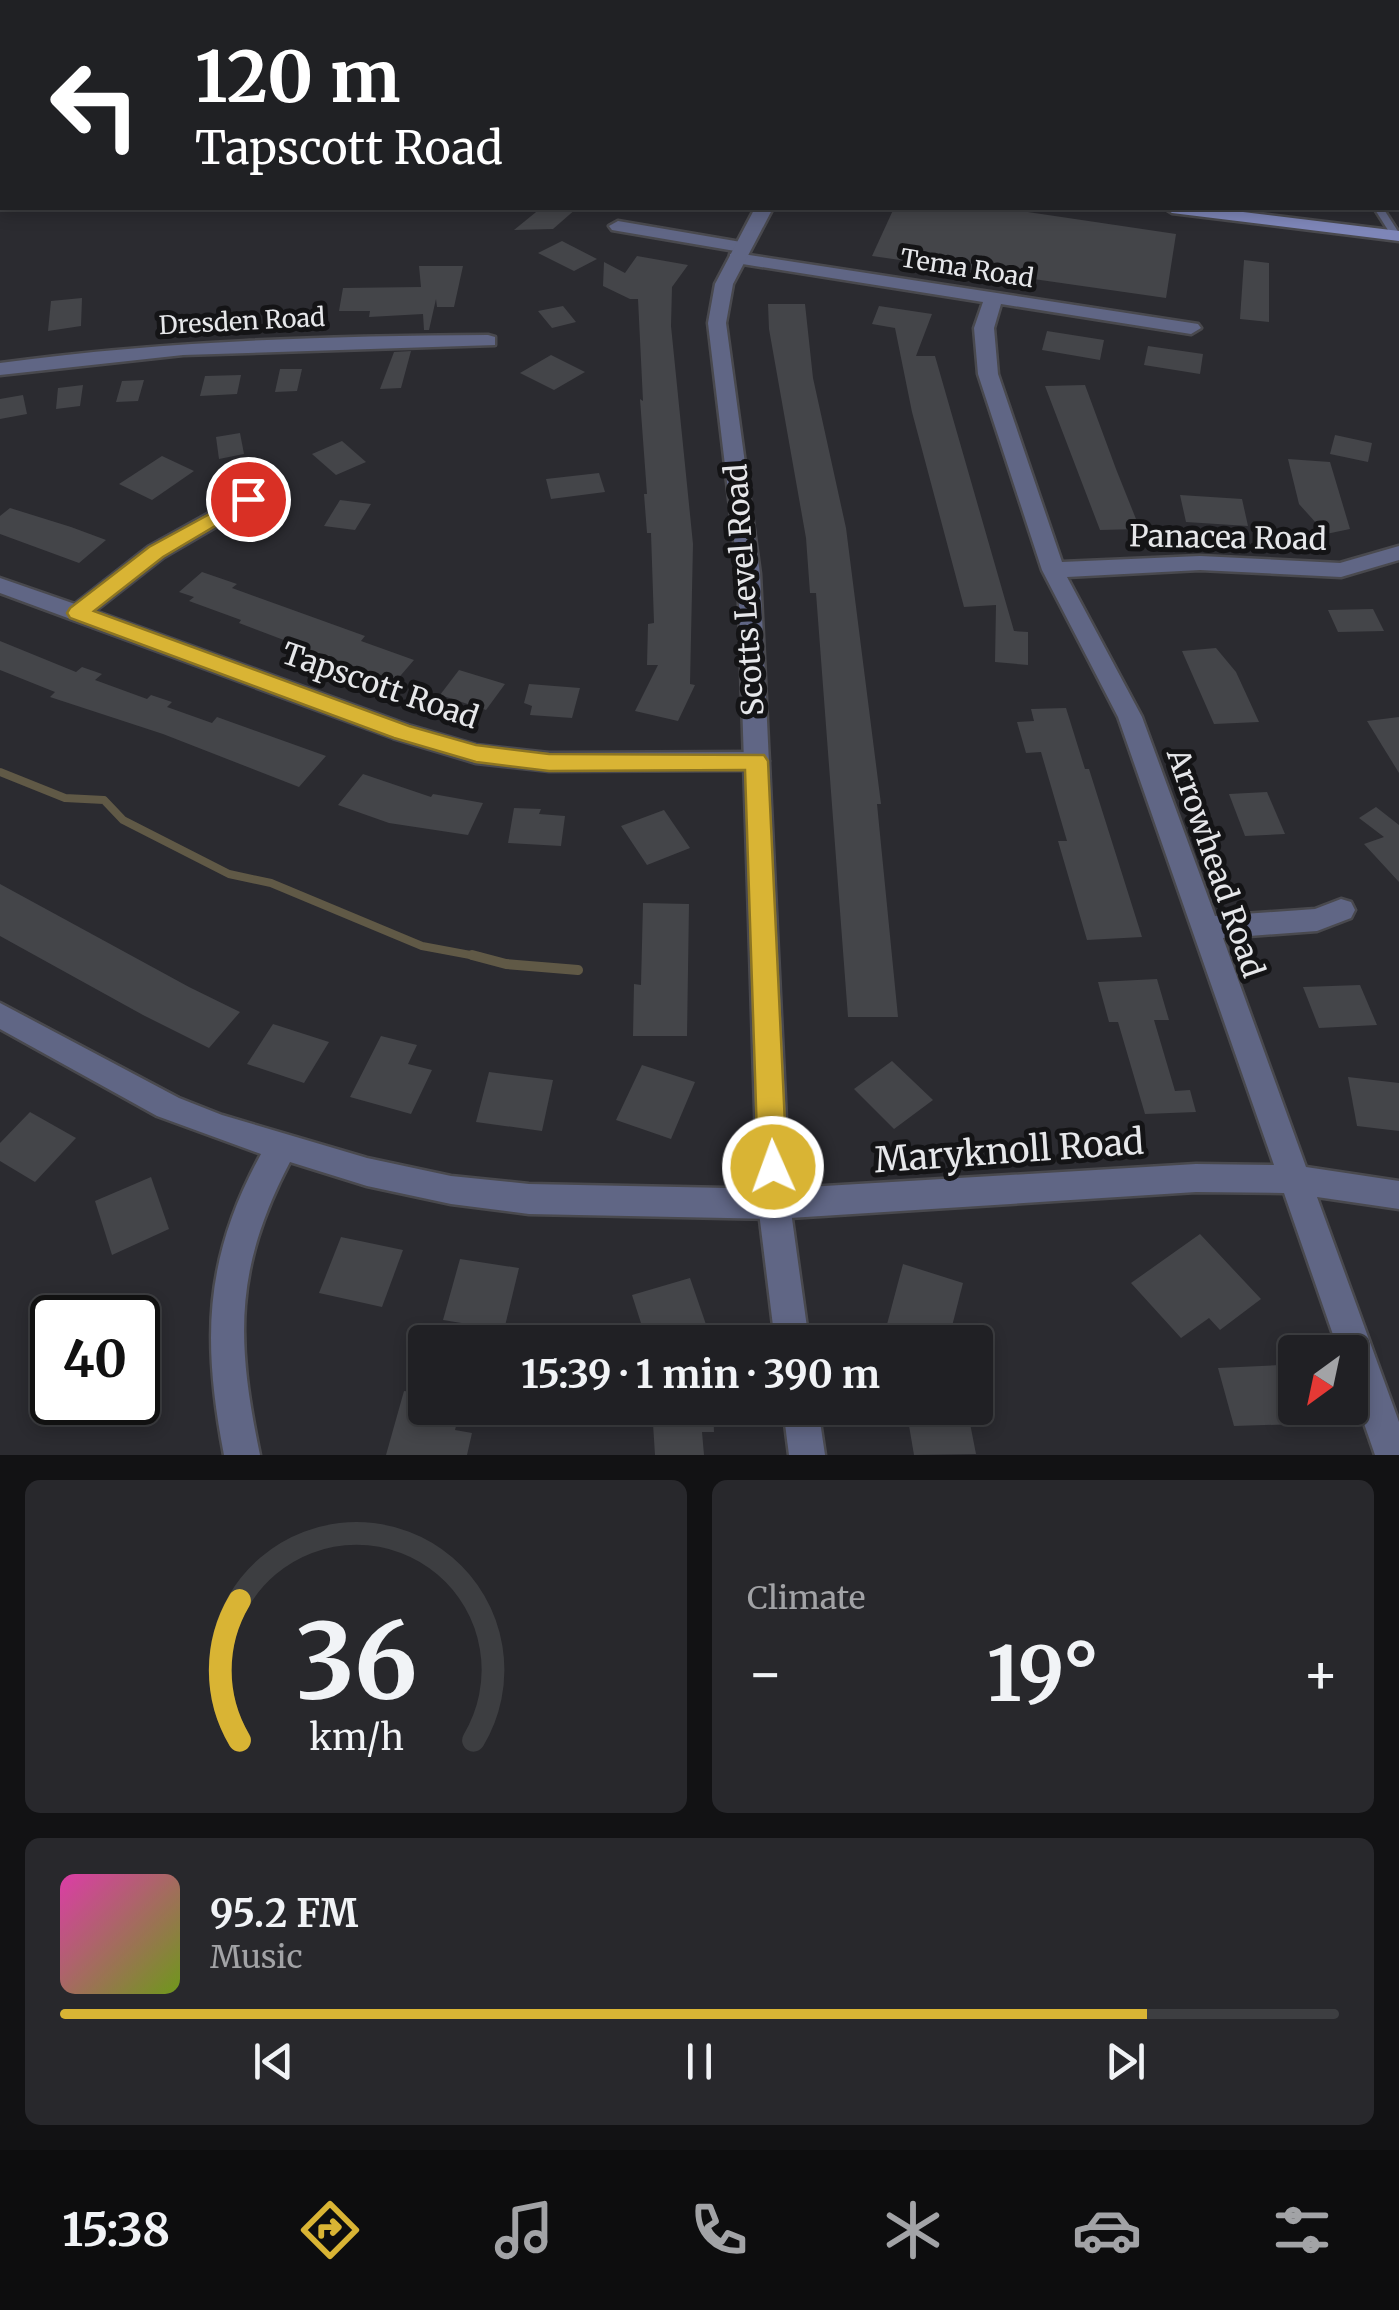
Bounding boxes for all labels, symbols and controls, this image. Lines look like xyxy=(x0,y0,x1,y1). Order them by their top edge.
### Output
text: 120 m xyxy=(195,33,400,121)
icon: left xyxy=(30,40,160,170)
text: Tapscott Road xyxy=(195,120,503,176)
street label: Tema Road xyxy=(898,242,1036,294)
street label: Dresden Road xyxy=(158,301,326,341)
pin xyxy=(206,457,291,542)
street label: Scotts Level Road xyxy=(716,463,772,717)
icon: arrive xyxy=(221,472,276,527)
street label: Panacea Road xyxy=(1129,516,1327,558)
street label: Tapscott Road xyxy=(277,634,484,736)
street label: Arrowhead Road xyxy=(1159,742,1273,982)
position arrow xyxy=(721,1115,825,1219)
street label: Maryknoll Road xyxy=(873,1120,1145,1182)
speed limit sign: 40 xyxy=(30,1295,160,1425)
north arrow xyxy=(1278,1335,1368,1425)
map controls xyxy=(1278,1335,1368,1425)
text: 15:39 · 1 min · 390 m xyxy=(521,1351,880,1398)
text: Climate xyxy=(747,1578,865,1618)
text: 36 xyxy=(295,1596,417,1726)
text: 19° xyxy=(987,1627,1099,1721)
text: − xyxy=(747,1639,784,1708)
text: + xyxy=(1302,1639,1339,1708)
text: km/h xyxy=(309,1715,403,1760)
text: 95.2 FM xyxy=(210,1890,358,1937)
text: Music xyxy=(210,1937,303,1977)
icon: previous xyxy=(246,2034,301,2089)
icon: pause xyxy=(672,2034,727,2089)
icon: next xyxy=(1098,2034,1153,2089)
icon: directions xyxy=(295,2195,365,2265)
icon: music xyxy=(489,2195,559,2265)
icon: phone xyxy=(684,2195,754,2265)
icon: climate xyxy=(878,2195,948,2265)
icon: car xyxy=(1072,2195,1142,2265)
icon: filters xyxy=(1267,2195,1337,2265)
text: 15:38 xyxy=(62,2202,170,2258)

